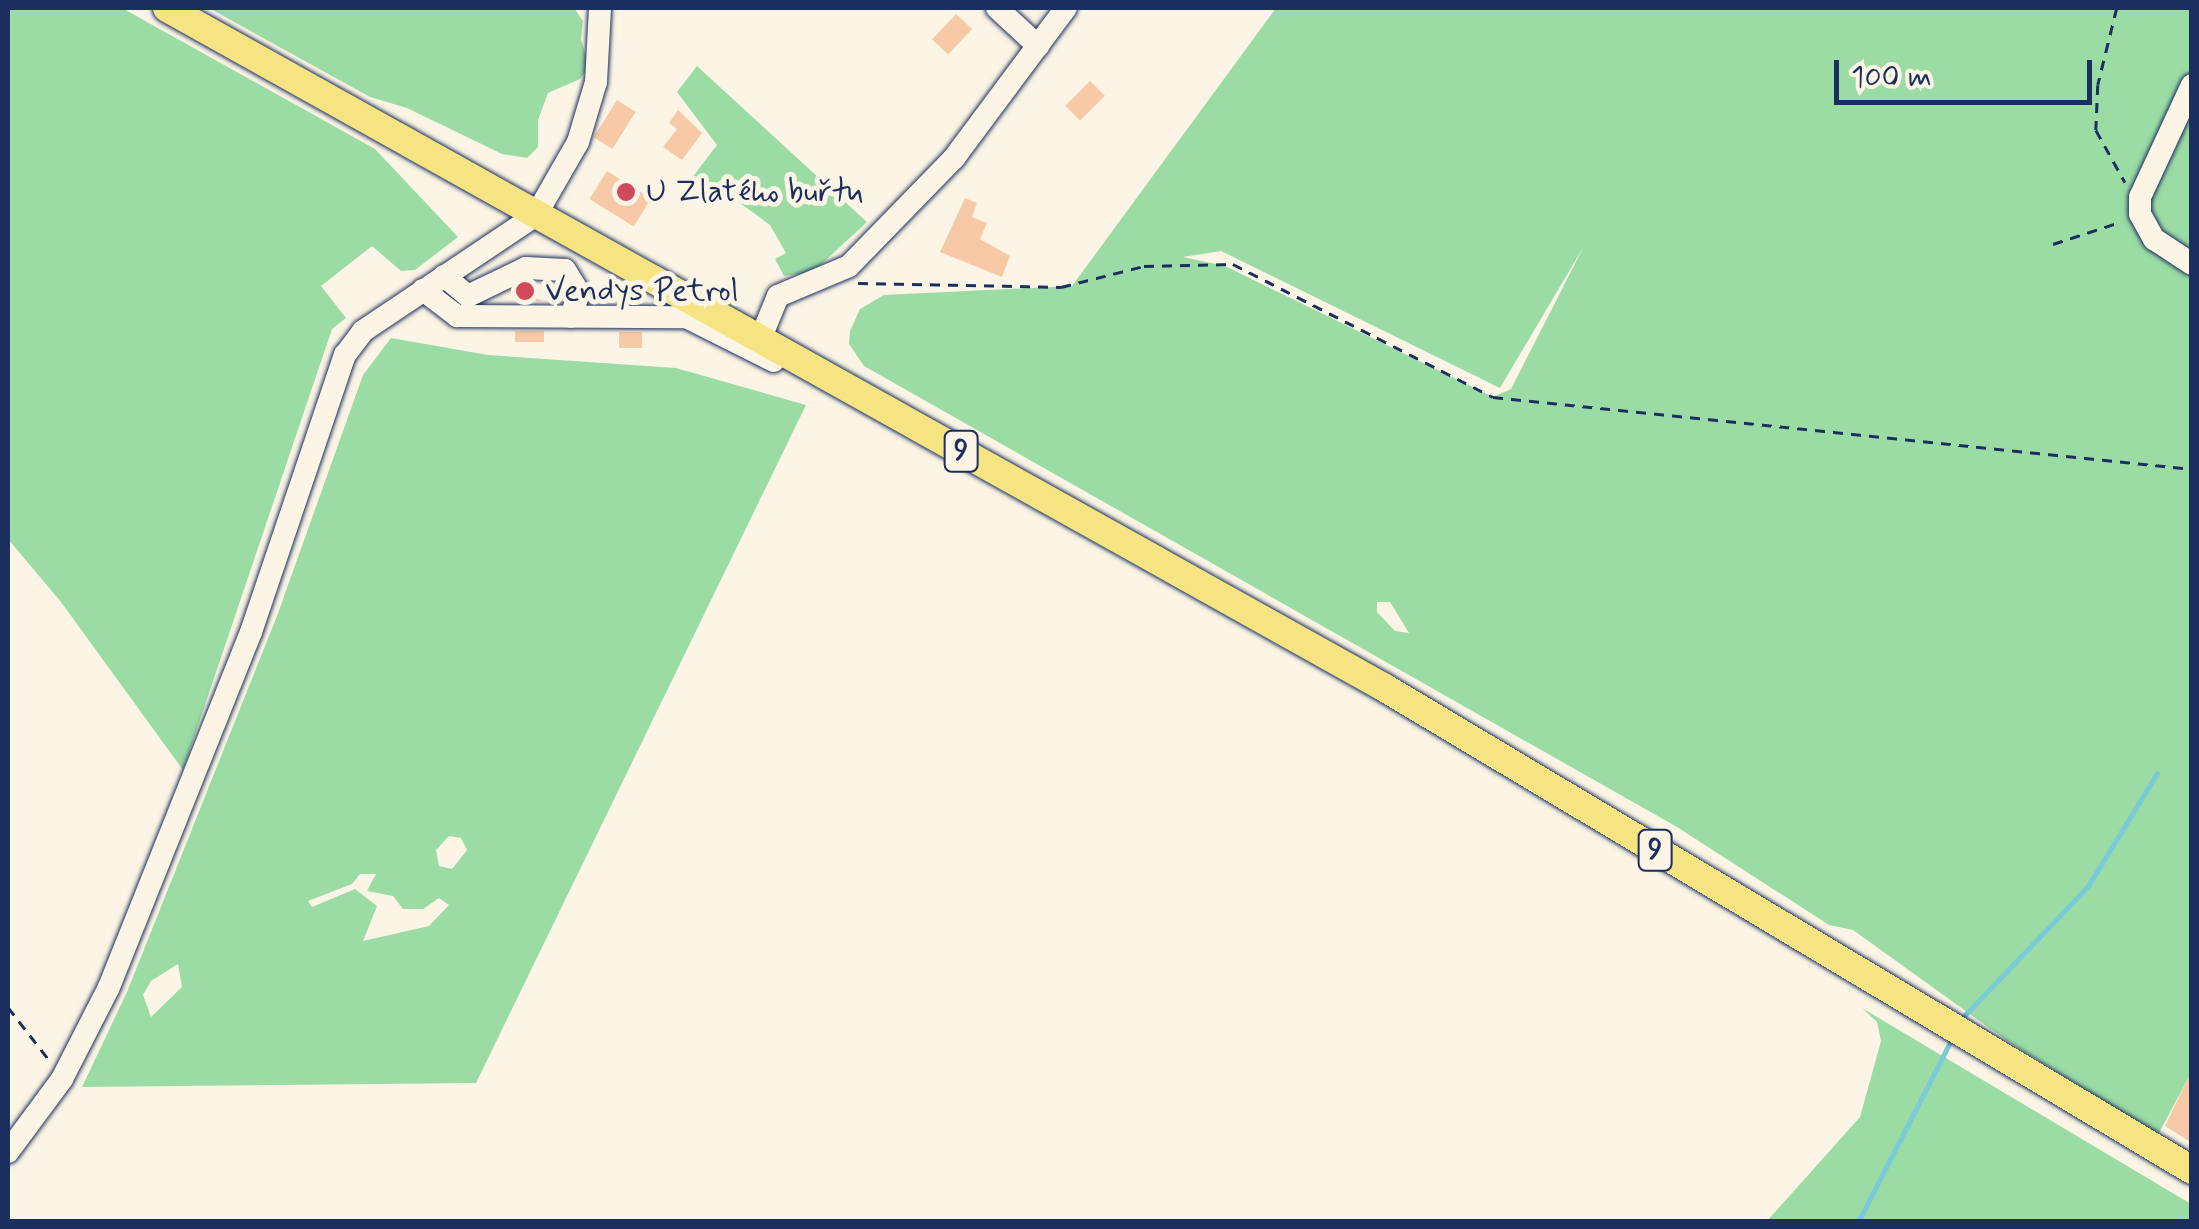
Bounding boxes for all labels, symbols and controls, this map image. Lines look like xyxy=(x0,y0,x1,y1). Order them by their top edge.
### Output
scale bar xyxy=(1839,40,2096,102)
text: 100 m xyxy=(1851,58,1932,97)
place label: U Zlatého buřtu xyxy=(646,173,864,211)
marker: U Zlatého buřtu xyxy=(615,181,637,203)
place label: Vendys Petrol xyxy=(545,272,729,310)
marker: Vendys Petrol xyxy=(514,280,536,302)
road number: 9 xyxy=(944,426,978,476)
road number: 9 xyxy=(1638,825,1672,875)

